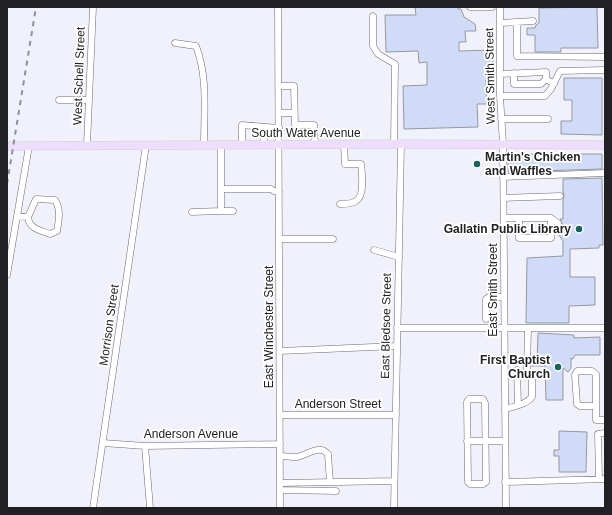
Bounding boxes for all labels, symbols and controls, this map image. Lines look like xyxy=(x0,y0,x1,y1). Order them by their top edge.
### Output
street label: West Schell Street xyxy=(70,26,88,125)
street label: West Smith Street xyxy=(482,27,498,124)
street label: South Water Avenue xyxy=(251,126,361,140)
place label: Martin's Chicken and Waffles xyxy=(485,150,581,178)
marker: Martin's Chicken and Waffles xyxy=(472,159,482,169)
place label: Gallatin Public Library xyxy=(444,222,571,236)
marker: Gallatin Public Library xyxy=(574,224,584,234)
street label: East Smith Street xyxy=(486,243,500,337)
street label: East Winchester Street xyxy=(262,265,276,388)
street label: East Bledsoe Street xyxy=(378,272,394,379)
street label: Morrison Street xyxy=(96,283,122,367)
place label: First Baptist Church xyxy=(480,353,550,381)
marker: First Baptist Church xyxy=(553,362,563,372)
street label: Anderson Street xyxy=(295,397,382,411)
street label: Anderson Avenue xyxy=(144,427,239,441)

